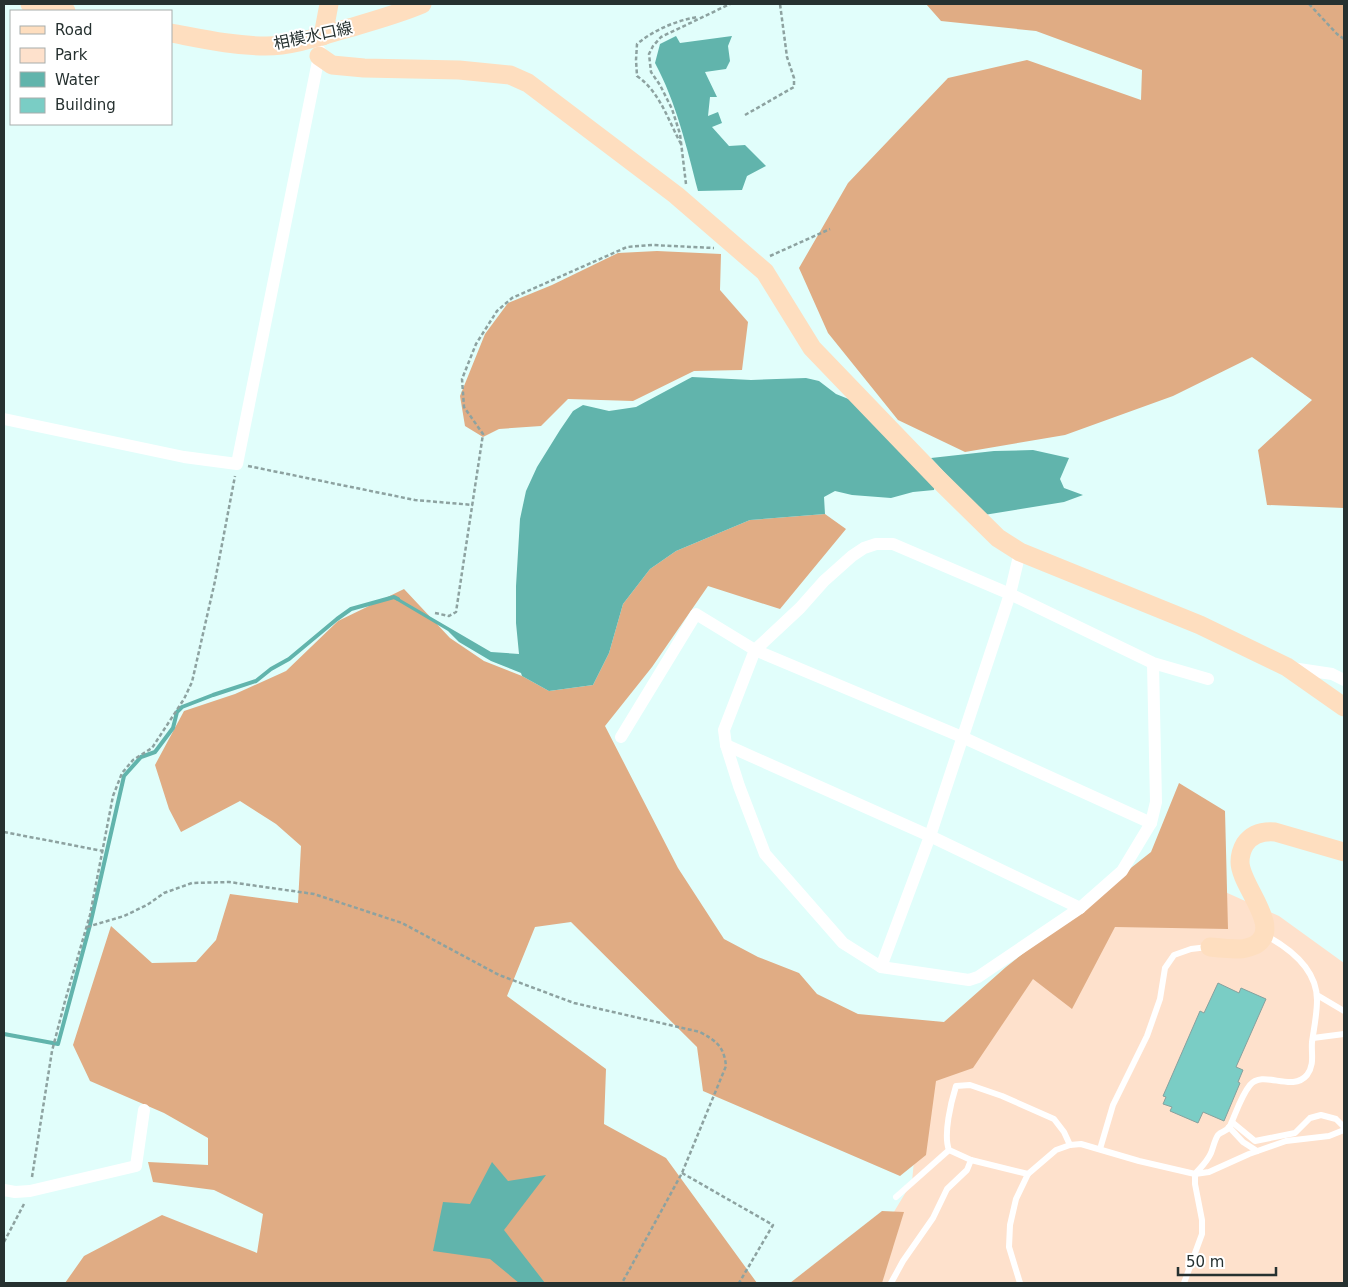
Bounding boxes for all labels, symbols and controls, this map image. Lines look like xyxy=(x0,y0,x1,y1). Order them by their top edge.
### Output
legend xyxy=(10,10,172,125)
street label: 相模水口線 xyxy=(272,18,354,53)
text: Road xyxy=(55,21,93,39)
text: Park xyxy=(55,46,88,64)
text: Water xyxy=(55,71,100,89)
text: Building xyxy=(55,96,116,114)
scale bar xyxy=(1178,1244,1276,1276)
text: 50 m xyxy=(1186,1253,1224,1271)

